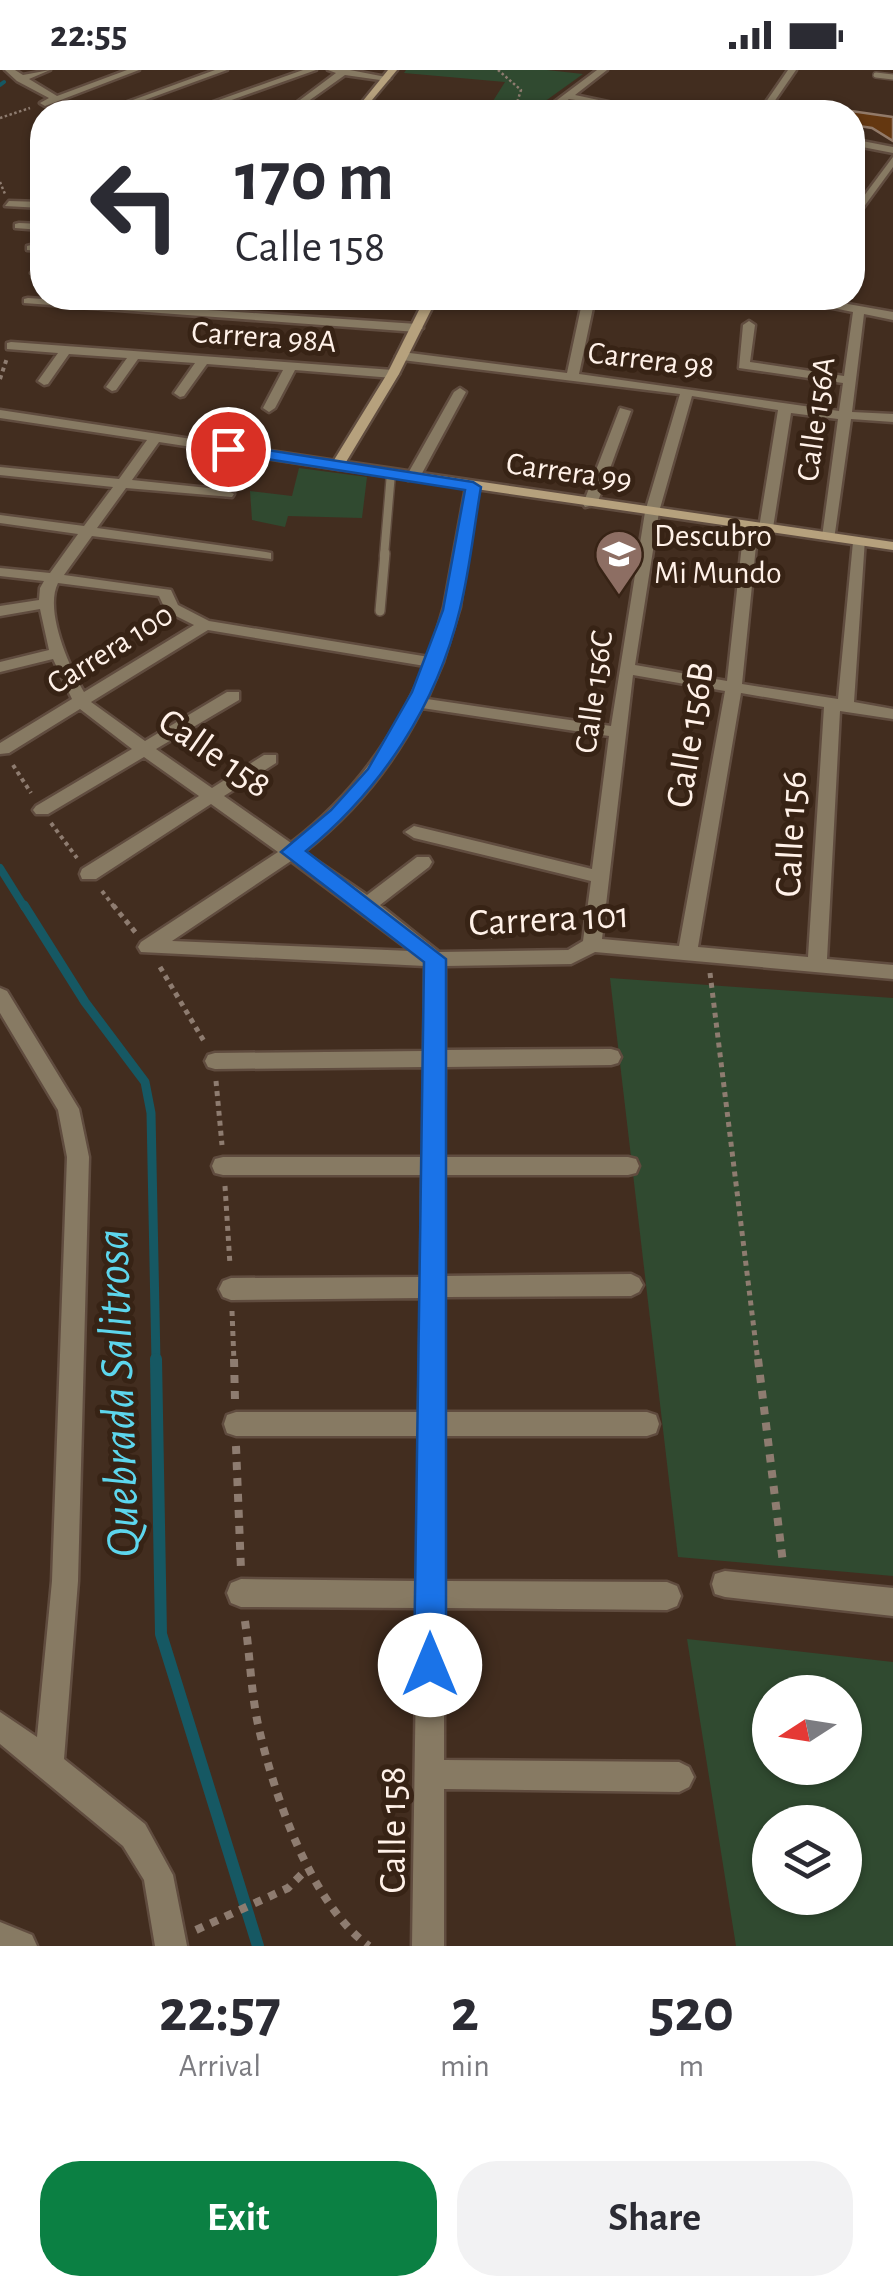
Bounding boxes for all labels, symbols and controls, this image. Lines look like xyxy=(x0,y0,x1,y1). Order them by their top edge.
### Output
text: 22:55 xyxy=(50,16,127,54)
icon: left xyxy=(70,140,200,270)
text: 170 m xyxy=(235,143,394,213)
text: Calle 158 xyxy=(235,225,385,270)
street label: Carrera 98A xyxy=(190,316,338,358)
street label: Carrera 98 xyxy=(586,336,716,384)
street label: Calle 156A xyxy=(791,355,841,483)
pin xyxy=(186,407,271,492)
icon: arrive xyxy=(201,422,256,477)
street label: Carrera 99 xyxy=(504,447,634,497)
place label: Descubro Mi Mundo xyxy=(654,520,782,589)
school or university icon: Descubro Mi Mundo xyxy=(593,528,645,596)
street label: Carrera 100 xyxy=(42,598,178,700)
street label: Calle 156C xyxy=(570,629,618,755)
street label: Calle 156B xyxy=(661,659,721,811)
street label: Calle 158 xyxy=(151,702,277,806)
street label: Calle 156 xyxy=(770,770,814,898)
street label: Carrera 101 xyxy=(468,897,630,943)
water label: Quebrada Salitrosa xyxy=(89,1228,149,1558)
position arrow xyxy=(378,1613,482,1717)
north arrow xyxy=(752,1675,862,1785)
map controls xyxy=(752,1675,862,1915)
street label: Calle 158 xyxy=(375,1767,413,1893)
button: layers xyxy=(752,1805,862,1915)
text: 22:57 xyxy=(159,1982,281,2042)
text: 2 xyxy=(451,1982,479,2042)
text: 520 xyxy=(649,1982,734,2042)
text: Arrival xyxy=(179,2050,261,2082)
text: min xyxy=(440,2050,490,2082)
text: m xyxy=(679,2050,704,2082)
button: Exit xyxy=(40,2161,437,2276)
button: Share xyxy=(457,2161,853,2276)

